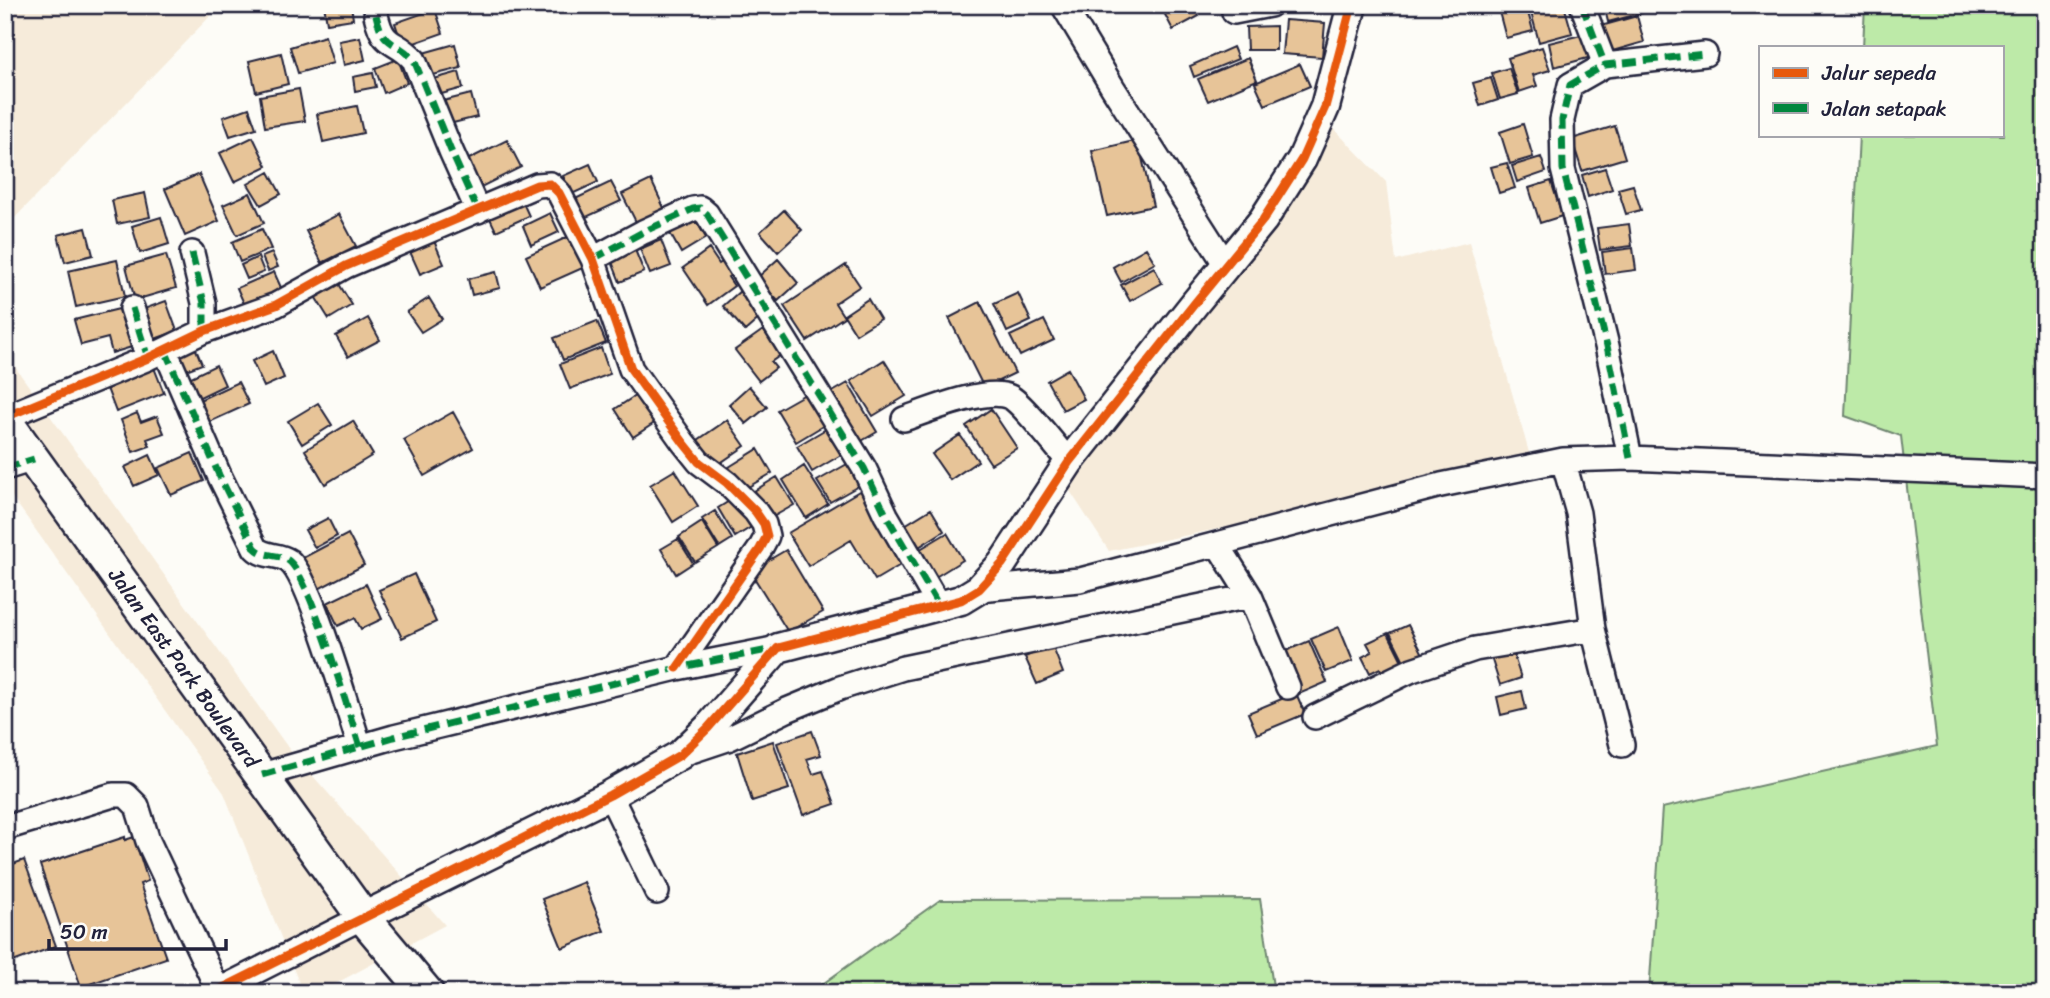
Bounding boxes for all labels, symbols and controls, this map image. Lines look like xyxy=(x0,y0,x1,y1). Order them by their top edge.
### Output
legend xyxy=(1759,46,2004,136)
text: Jalur sepeda xyxy=(1821,54,1936,92)
text: Jalan setapak xyxy=(1821,90,1947,128)
street label: Jalan East Park Boulevard xyxy=(98,559,271,778)
scale bar xyxy=(49,907,226,951)
text: 50 m xyxy=(60,913,108,951)

